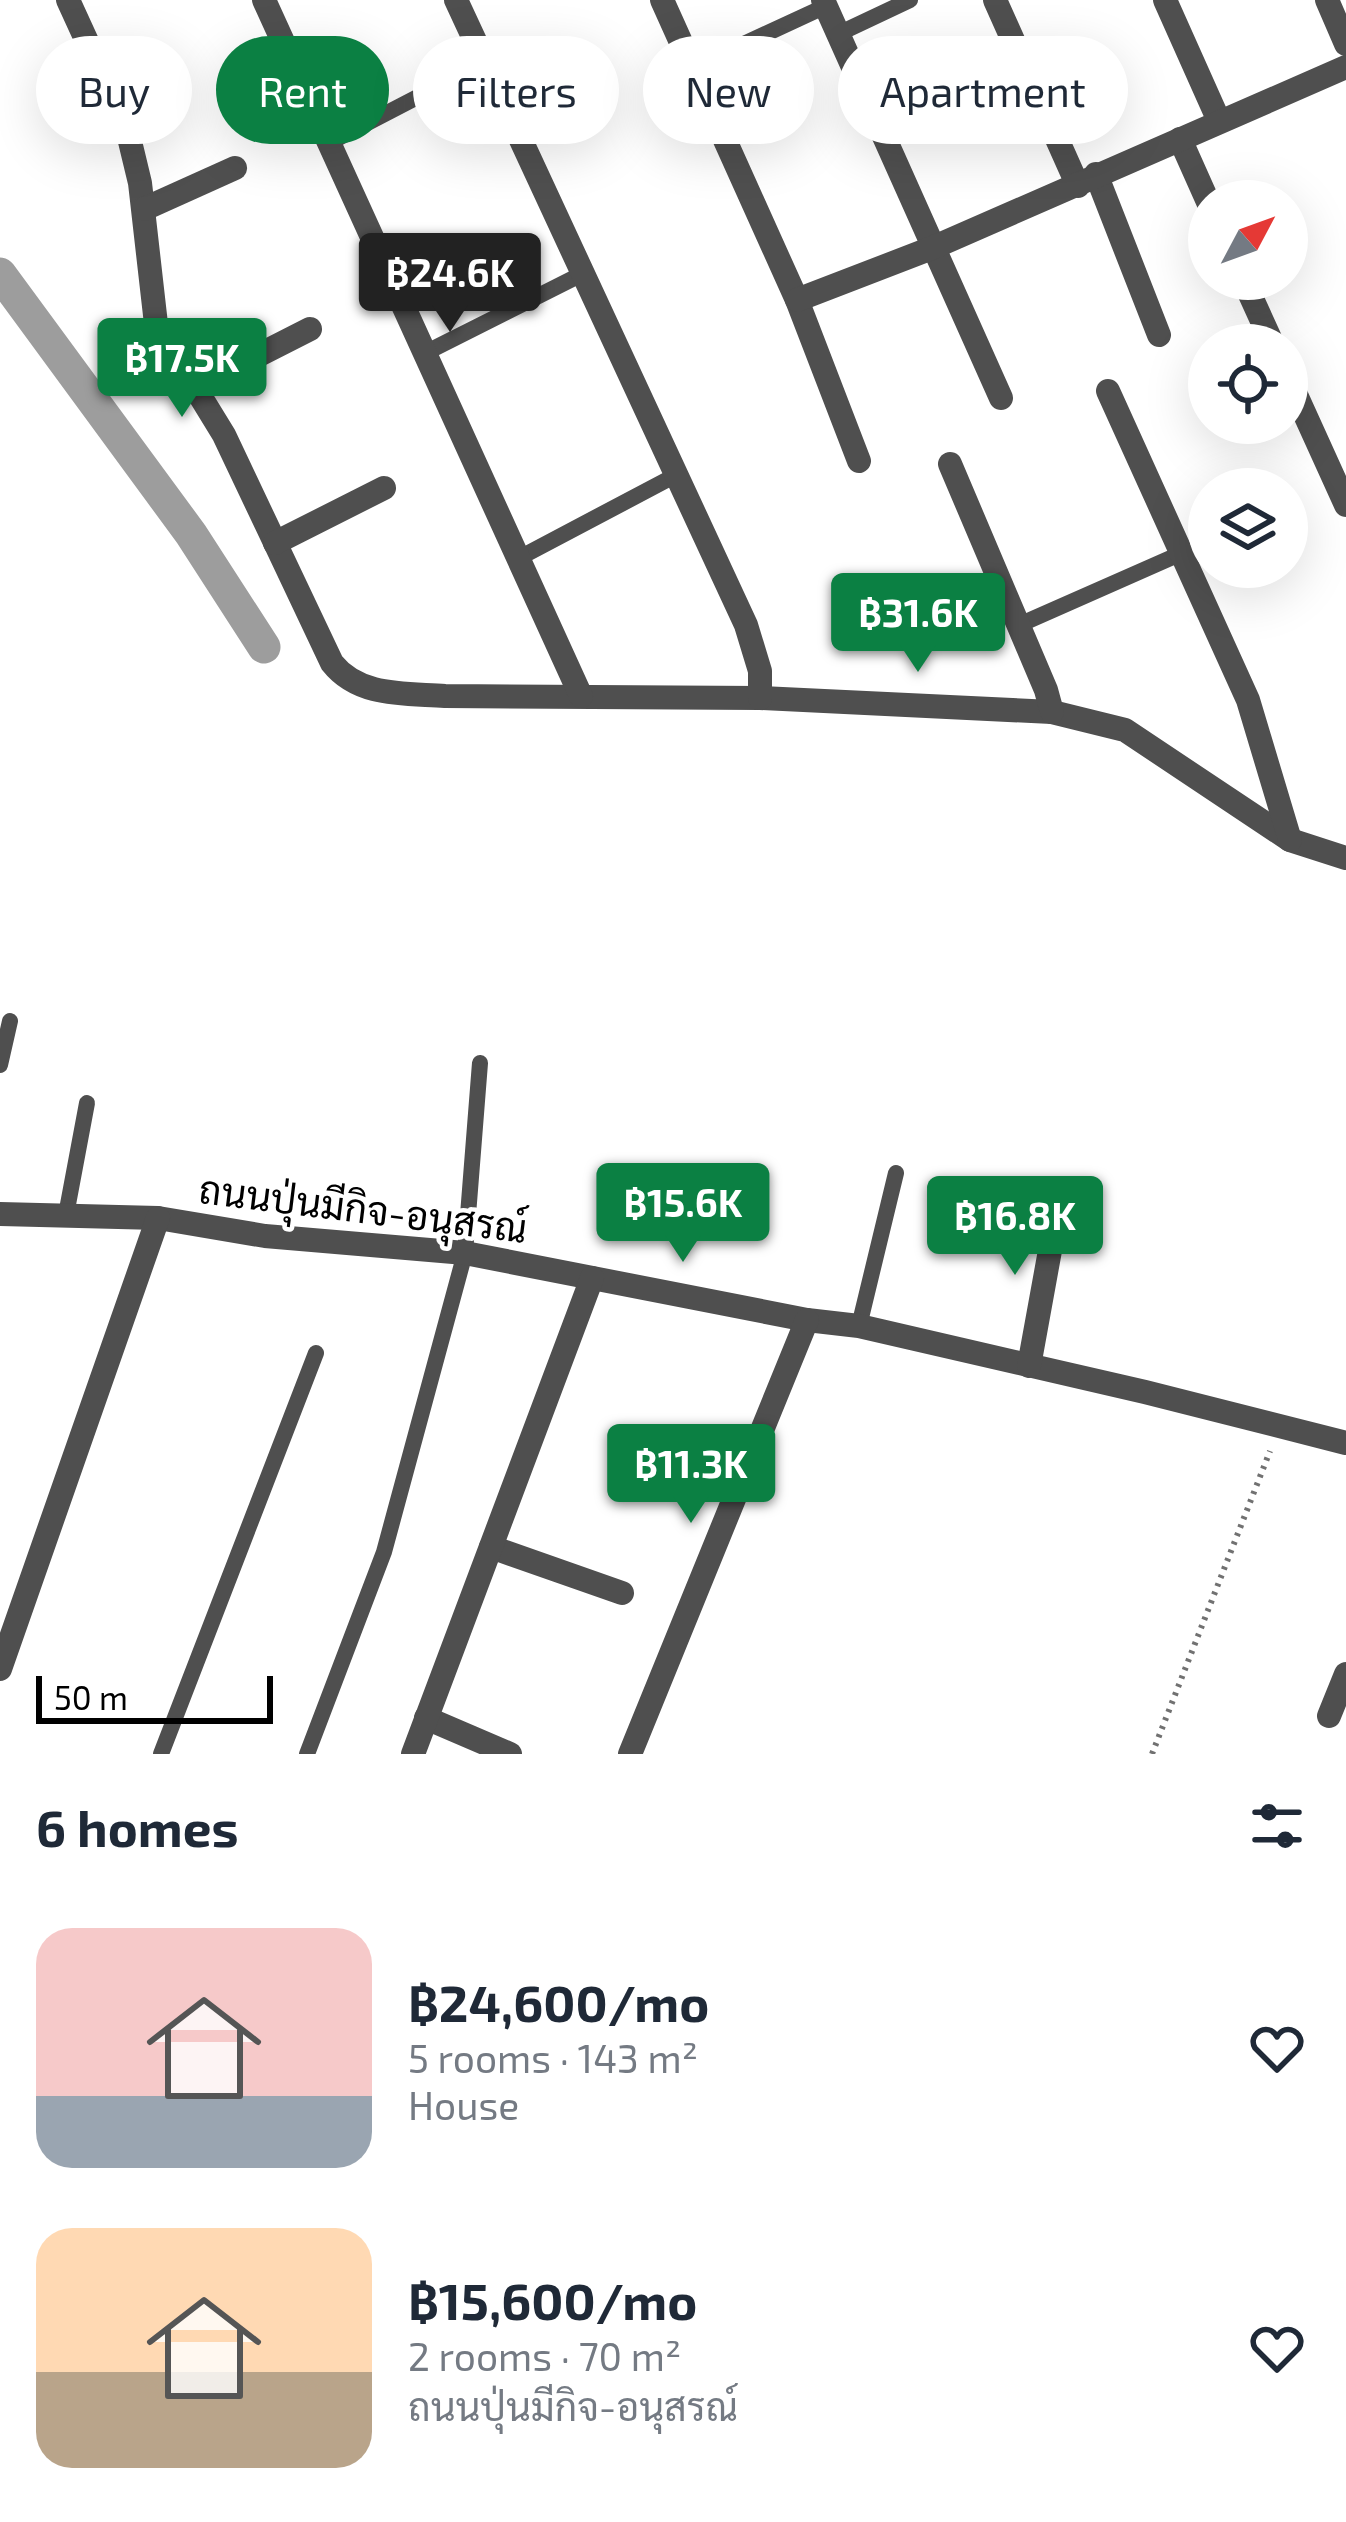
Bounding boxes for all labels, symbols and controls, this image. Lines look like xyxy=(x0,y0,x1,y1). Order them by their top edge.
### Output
chip: Buy xyxy=(36,36,192,144)
chip: Rent xyxy=(216,36,389,144)
chip: Filters xyxy=(413,36,619,144)
chip: New xyxy=(643,36,814,144)
chip: Apartment xyxy=(838,36,1128,144)
north arrow xyxy=(1188,180,1308,300)
map controls xyxy=(1188,180,1308,588)
pin: ฿24.6K xyxy=(352,233,548,335)
text: ฿24.6K xyxy=(386,248,514,295)
pin: ฿17.5K xyxy=(84,318,280,420)
button: locate xyxy=(1188,324,1308,444)
text: ฿17.5K xyxy=(124,333,240,380)
button: layers xyxy=(1188,468,1308,588)
pin: ฿31.6K xyxy=(820,573,1016,675)
text: ฿31.6K xyxy=(858,588,978,635)
pin: ฿15.6K xyxy=(585,1163,781,1265)
street label: ถนนปุ่นมีกิจ-อนุสรณ์ xyxy=(196,1164,530,1256)
pin: ฿16.8K xyxy=(917,1176,1113,1278)
text: ฿15.6K xyxy=(623,1178,743,1225)
text: ฿16.8K xyxy=(954,1191,1076,1238)
pin: ฿11.3K xyxy=(593,1424,789,1526)
text: ฿11.3K xyxy=(634,1439,748,1486)
scale bar xyxy=(36,1670,273,1723)
text: 50 m xyxy=(54,1677,128,1717)
icon: filters xyxy=(1244,1793,1310,1859)
text: 6 homes xyxy=(36,1796,239,1857)
text: ฿24,600/mo xyxy=(408,1971,709,2032)
icon: home xyxy=(132,1976,276,2120)
icon: heart xyxy=(1244,2015,1310,2081)
text: 5 rooms · 143 m² xyxy=(408,2034,698,2081)
text: House xyxy=(408,2081,519,2128)
text: ฿15,600/mo xyxy=(408,2269,697,2330)
icon: home xyxy=(132,2276,276,2420)
icon: heart xyxy=(1244,2315,1310,2381)
text: 2 rooms · 70 m² xyxy=(408,2332,681,2379)
text: ถนนปุ่นมีกิจ-อนุสรณ์ xyxy=(408,2382,738,2429)

